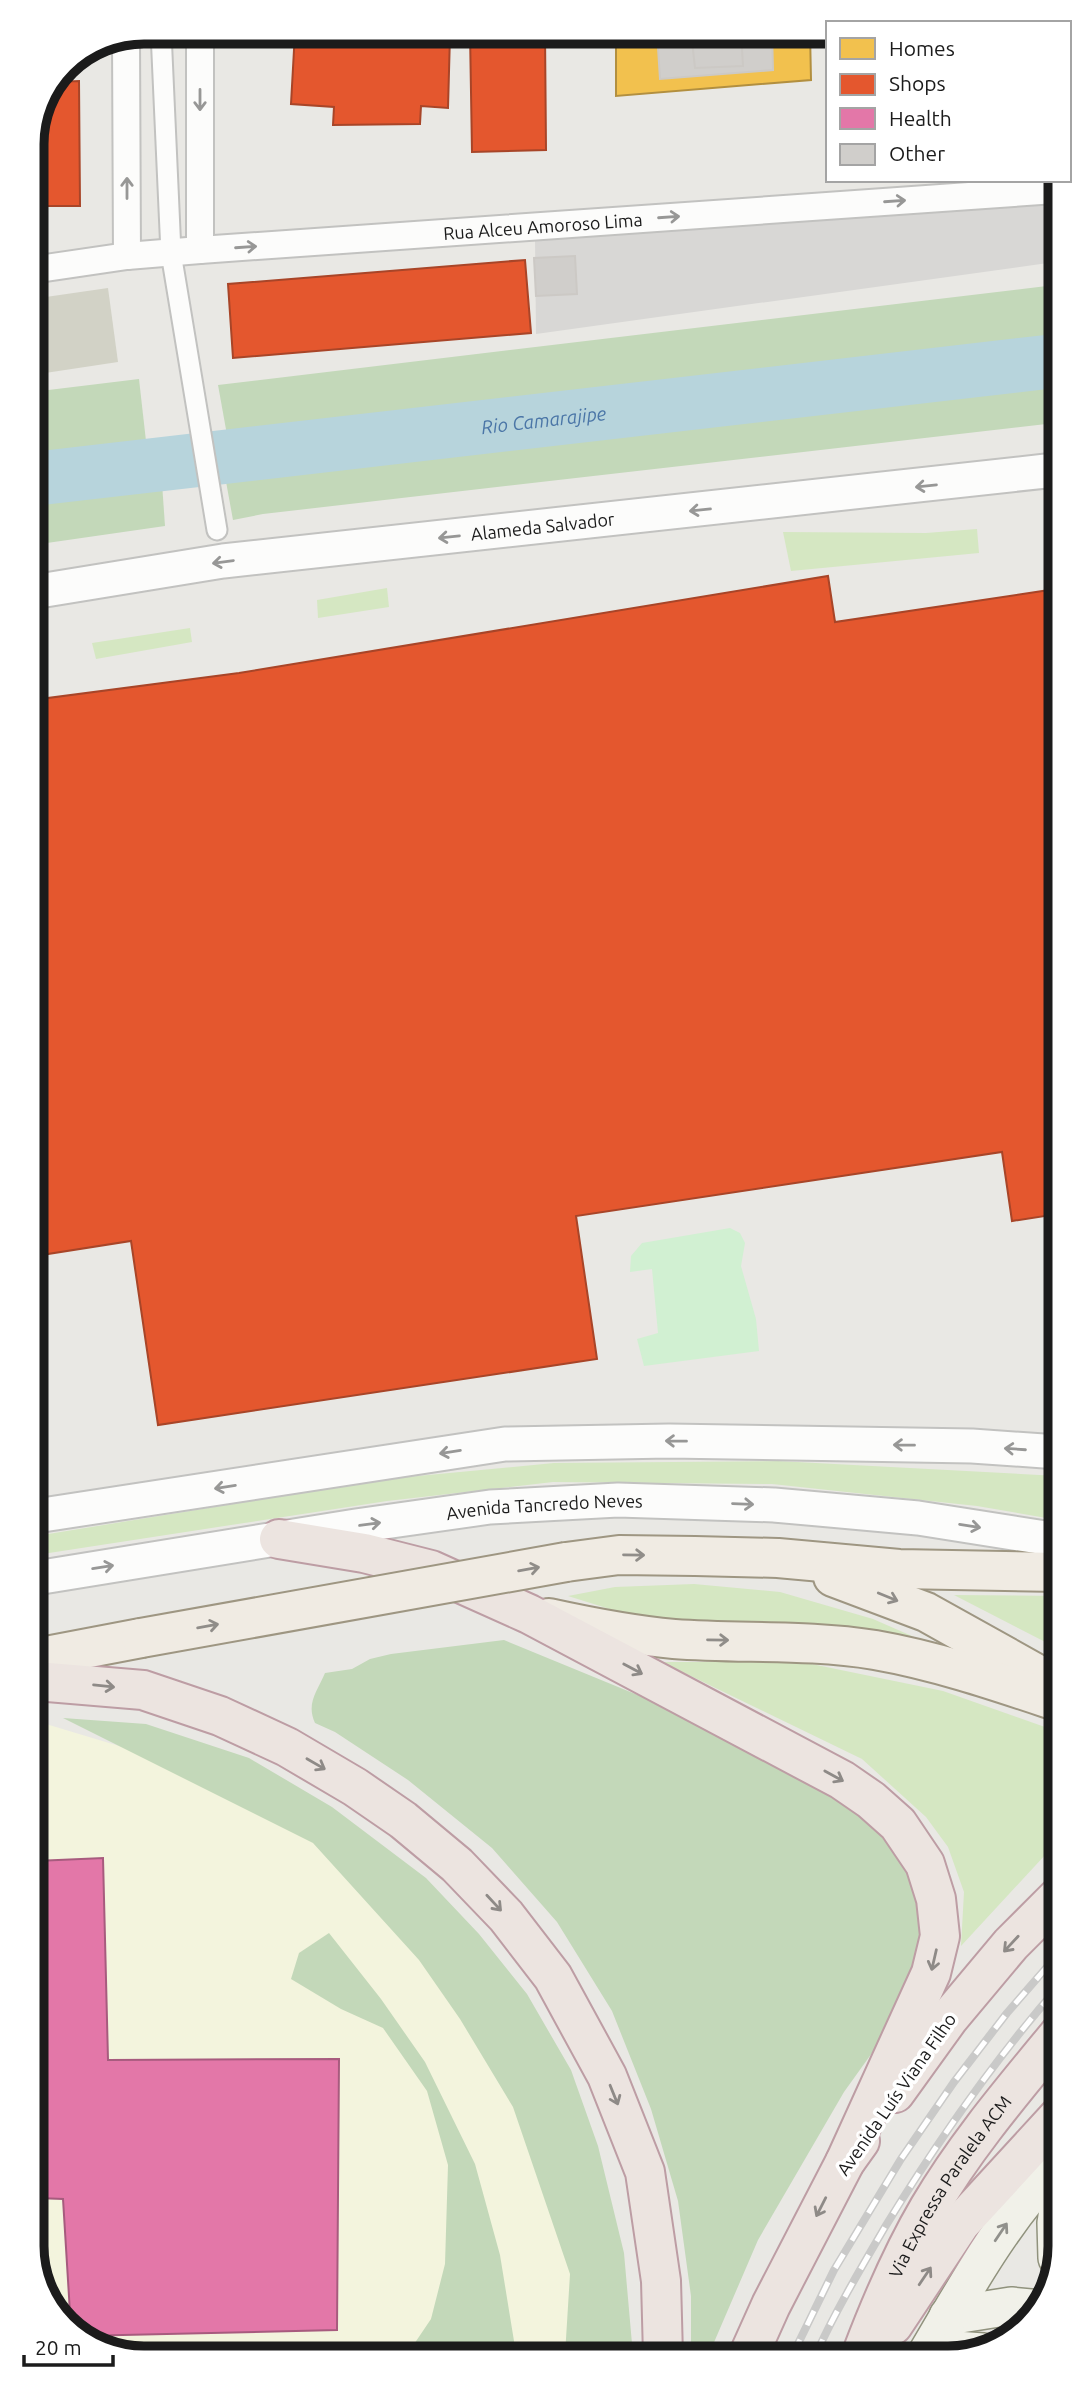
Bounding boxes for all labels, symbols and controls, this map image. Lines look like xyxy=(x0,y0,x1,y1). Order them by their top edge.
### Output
legend xyxy=(826,21,1071,182)
text: Homes xyxy=(889,36,955,60)
text: Shops xyxy=(889,71,946,95)
one-way arrow xyxy=(193,88,207,111)
text: Health xyxy=(889,106,952,130)
text: Other xyxy=(889,141,945,165)
one-way arrow xyxy=(120,177,134,200)
one-way arrow xyxy=(884,194,906,207)
street label: Rua Alceu Amoroso Lima xyxy=(442,209,643,243)
one-way arrow xyxy=(657,210,679,223)
one-way arrow xyxy=(234,240,257,253)
water label: Rio Camarajipe xyxy=(480,402,608,438)
one-way arrow xyxy=(915,479,938,492)
one-way arrow xyxy=(689,504,711,517)
street label: Alameda Salvador xyxy=(470,508,616,544)
one-way arrow xyxy=(438,531,461,544)
one-way arrow xyxy=(212,555,235,568)
one-way arrow xyxy=(665,1434,688,1448)
one-way arrow xyxy=(893,1438,916,1452)
one-way arrow xyxy=(1004,1442,1027,1455)
one-way arrow xyxy=(439,1446,461,1459)
one-way arrow xyxy=(214,1481,237,1494)
street label: Avenida Tancredo Neves xyxy=(445,1490,643,1523)
one-way arrow xyxy=(732,1498,755,1511)
one-way arrow xyxy=(358,1517,381,1530)
one-way arrow xyxy=(958,1520,981,1533)
one-way arrow xyxy=(622,1548,645,1562)
one-way arrow xyxy=(91,1560,114,1573)
one-way arrow xyxy=(517,1562,540,1575)
one-way arrow xyxy=(877,1592,899,1605)
one-way arrow xyxy=(196,1619,219,1632)
one-way arrow xyxy=(706,1633,729,1647)
one-way arrow xyxy=(622,1663,643,1676)
one-way arrow xyxy=(92,1680,115,1693)
one-way arrow xyxy=(305,1757,325,1771)
one-way arrow xyxy=(823,1769,843,1783)
one-way arrow xyxy=(486,1894,502,1912)
one-way arrow xyxy=(1003,1935,1020,1952)
one-way arrow xyxy=(927,1948,940,1971)
street label: Avenida Luís Viana Filho xyxy=(832,2009,960,2179)
one-way arrow xyxy=(609,2084,622,2105)
street label: Via Expressa Paralela ACM xyxy=(885,2091,1015,2281)
one-way arrow xyxy=(814,2196,828,2217)
one-way arrow xyxy=(994,2223,1008,2242)
one-way arrow xyxy=(918,2267,933,2286)
scale bar xyxy=(24,2324,114,2368)
text: 20 m xyxy=(35,2335,82,2359)

